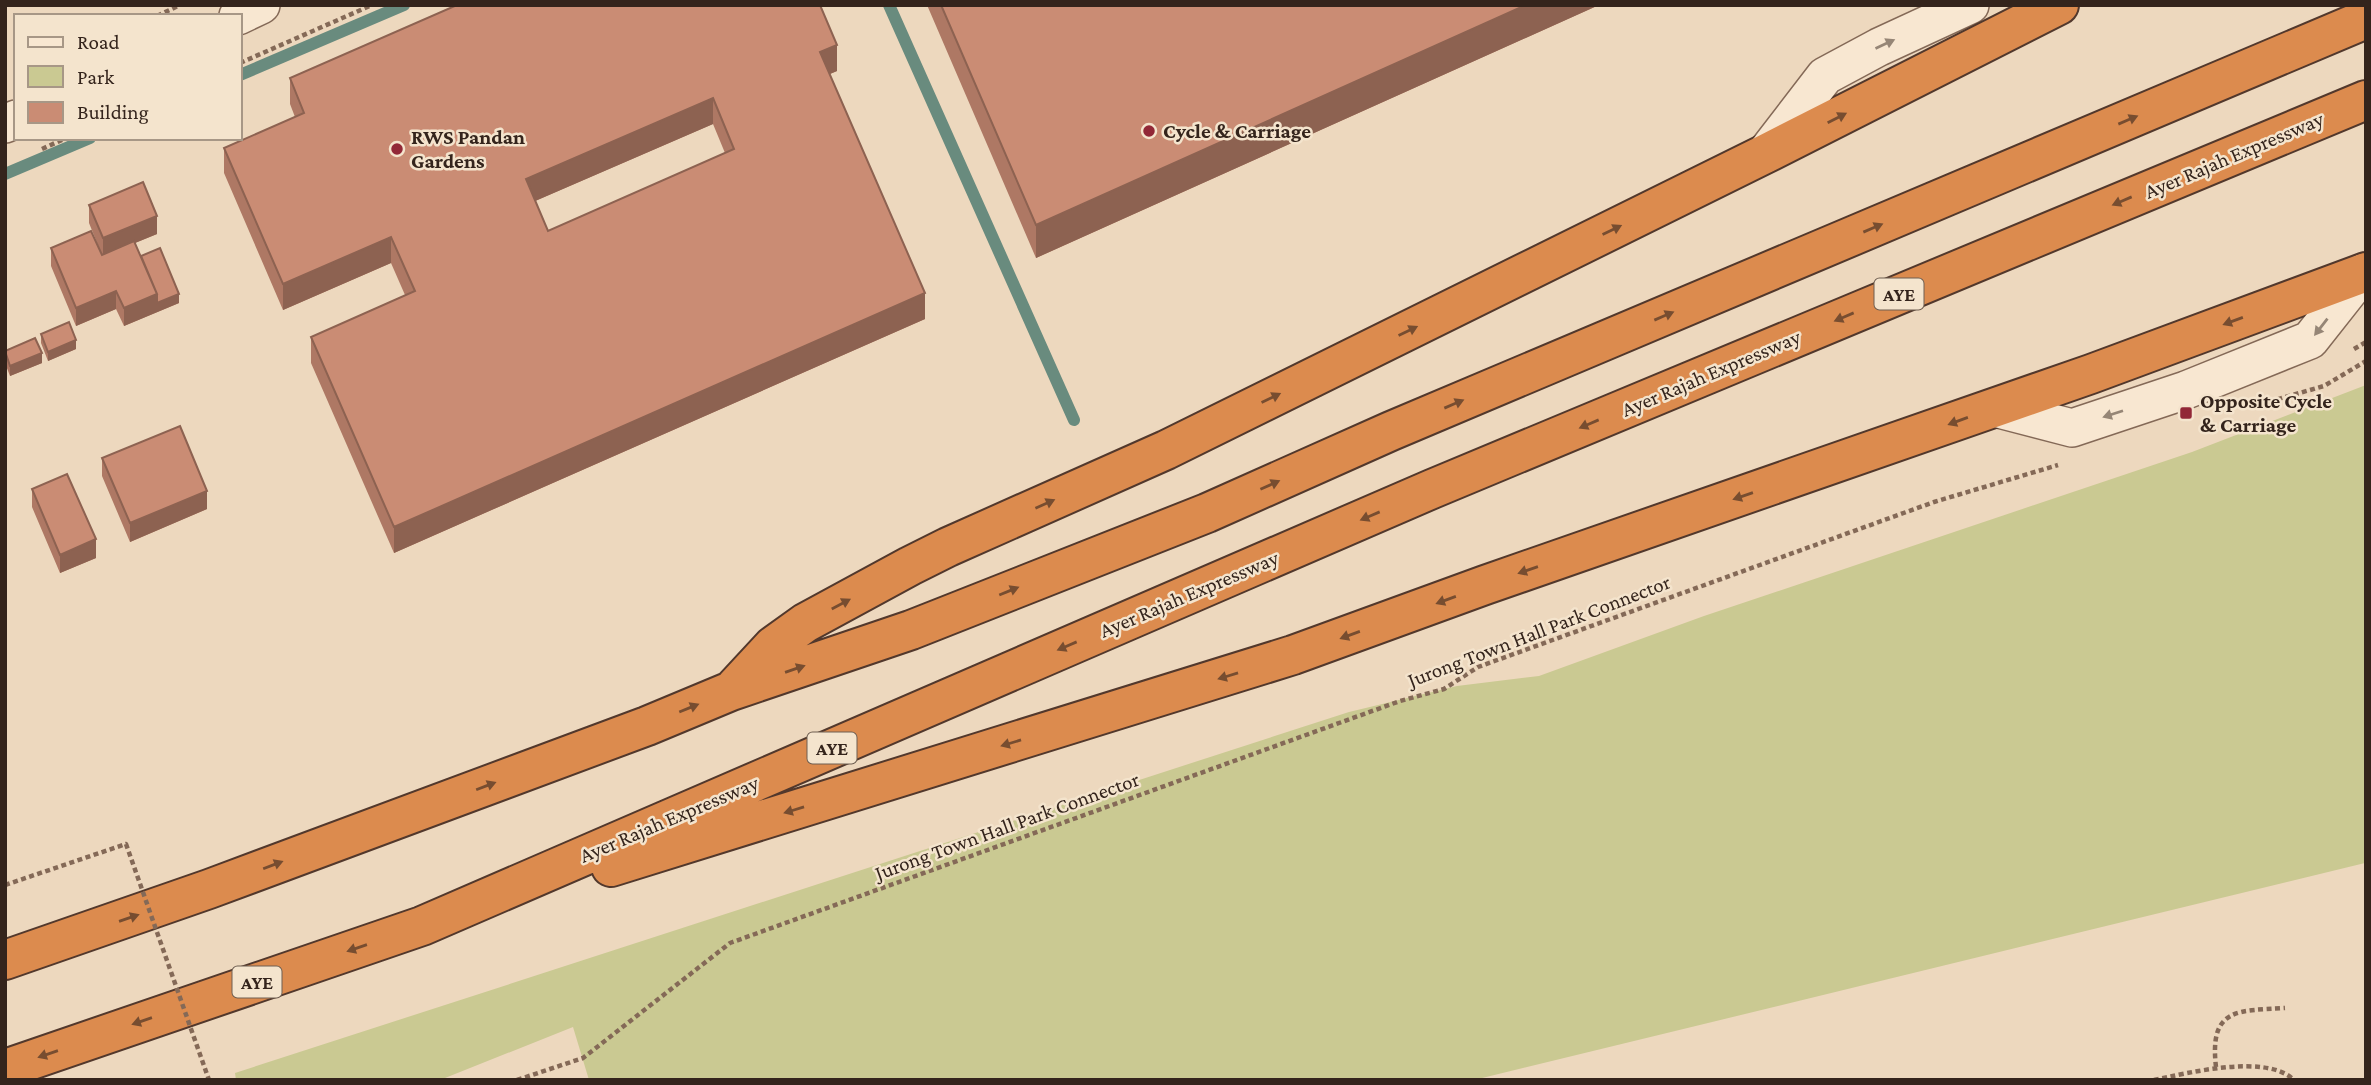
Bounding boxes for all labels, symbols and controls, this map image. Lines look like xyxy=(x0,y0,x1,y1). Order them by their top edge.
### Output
legend xyxy=(14,14,242,140)
text: Road xyxy=(77,30,120,54)
one-way arrow xyxy=(1875,38,1895,50)
text: Park xyxy=(77,65,114,89)
text: Building xyxy=(77,100,149,124)
street label: Ayer Rajah Expressway xyxy=(2141,106,2327,204)
one-way arrow xyxy=(1827,112,1847,124)
one-way arrow xyxy=(2118,114,2138,126)
place label: Cycle & Carriage xyxy=(1163,119,1311,143)
marker: Cycle & Carriage xyxy=(1141,123,1157,139)
place label: RWS Pandan Gardens xyxy=(411,125,525,173)
marker: RWS Pandan Gardens xyxy=(389,141,405,157)
one-way arrow xyxy=(2111,196,2132,207)
one-way arrow xyxy=(1863,222,1884,233)
one-way arrow xyxy=(1602,225,1622,236)
road number: AYE xyxy=(1874,278,1924,310)
one-way arrow xyxy=(1653,310,1674,321)
one-way arrow xyxy=(1833,312,1854,323)
one-way arrow xyxy=(2222,316,2243,327)
one-way arrow xyxy=(2314,318,2329,335)
street label: Ayer Rajah Expressway xyxy=(1618,324,1804,422)
one-way arrow xyxy=(1398,325,1418,337)
place label: Opposite Cycle & Carriage xyxy=(2200,389,2332,437)
one-way arrow xyxy=(1262,393,1282,405)
one-way arrow xyxy=(1444,399,1465,410)
marker: Opposite Cycle & Carriage xyxy=(2178,405,2194,421)
one-way arrow xyxy=(2103,409,2124,420)
one-way arrow xyxy=(1947,416,1968,427)
one-way arrow xyxy=(1578,418,1599,429)
one-way arrow xyxy=(1259,479,1280,490)
one-way arrow xyxy=(1732,491,1753,502)
one-way arrow xyxy=(1035,498,1055,510)
one-way arrow xyxy=(1360,510,1380,522)
street label: Ayer Rajah Expressway xyxy=(1096,545,1282,643)
one-way arrow xyxy=(1517,565,1538,576)
street label: Jurong Town Hall Park Connector xyxy=(1402,570,1674,693)
one-way arrow xyxy=(999,586,1020,597)
one-way arrow xyxy=(1435,594,1456,605)
one-way arrow xyxy=(831,598,851,610)
one-way arrow xyxy=(1339,630,1360,641)
one-way arrow xyxy=(1056,641,1077,652)
one-way arrow xyxy=(785,663,806,674)
one-way arrow xyxy=(1218,671,1239,681)
one-way arrow xyxy=(678,703,699,714)
road number: AYE xyxy=(808,733,856,764)
one-way arrow xyxy=(1000,738,1021,749)
street label: Jurong Town Hall Park Connector xyxy=(870,767,1143,886)
street label: Ayer Rajah Expressway xyxy=(576,770,762,868)
one-way arrow xyxy=(475,780,496,791)
one-way arrow xyxy=(783,806,804,816)
one-way arrow xyxy=(262,860,283,871)
one-way arrow xyxy=(118,912,139,923)
one-way arrow xyxy=(347,943,368,954)
road number: AYE xyxy=(232,966,282,998)
one-way arrow xyxy=(131,1016,152,1027)
one-way arrow xyxy=(38,1049,59,1060)

